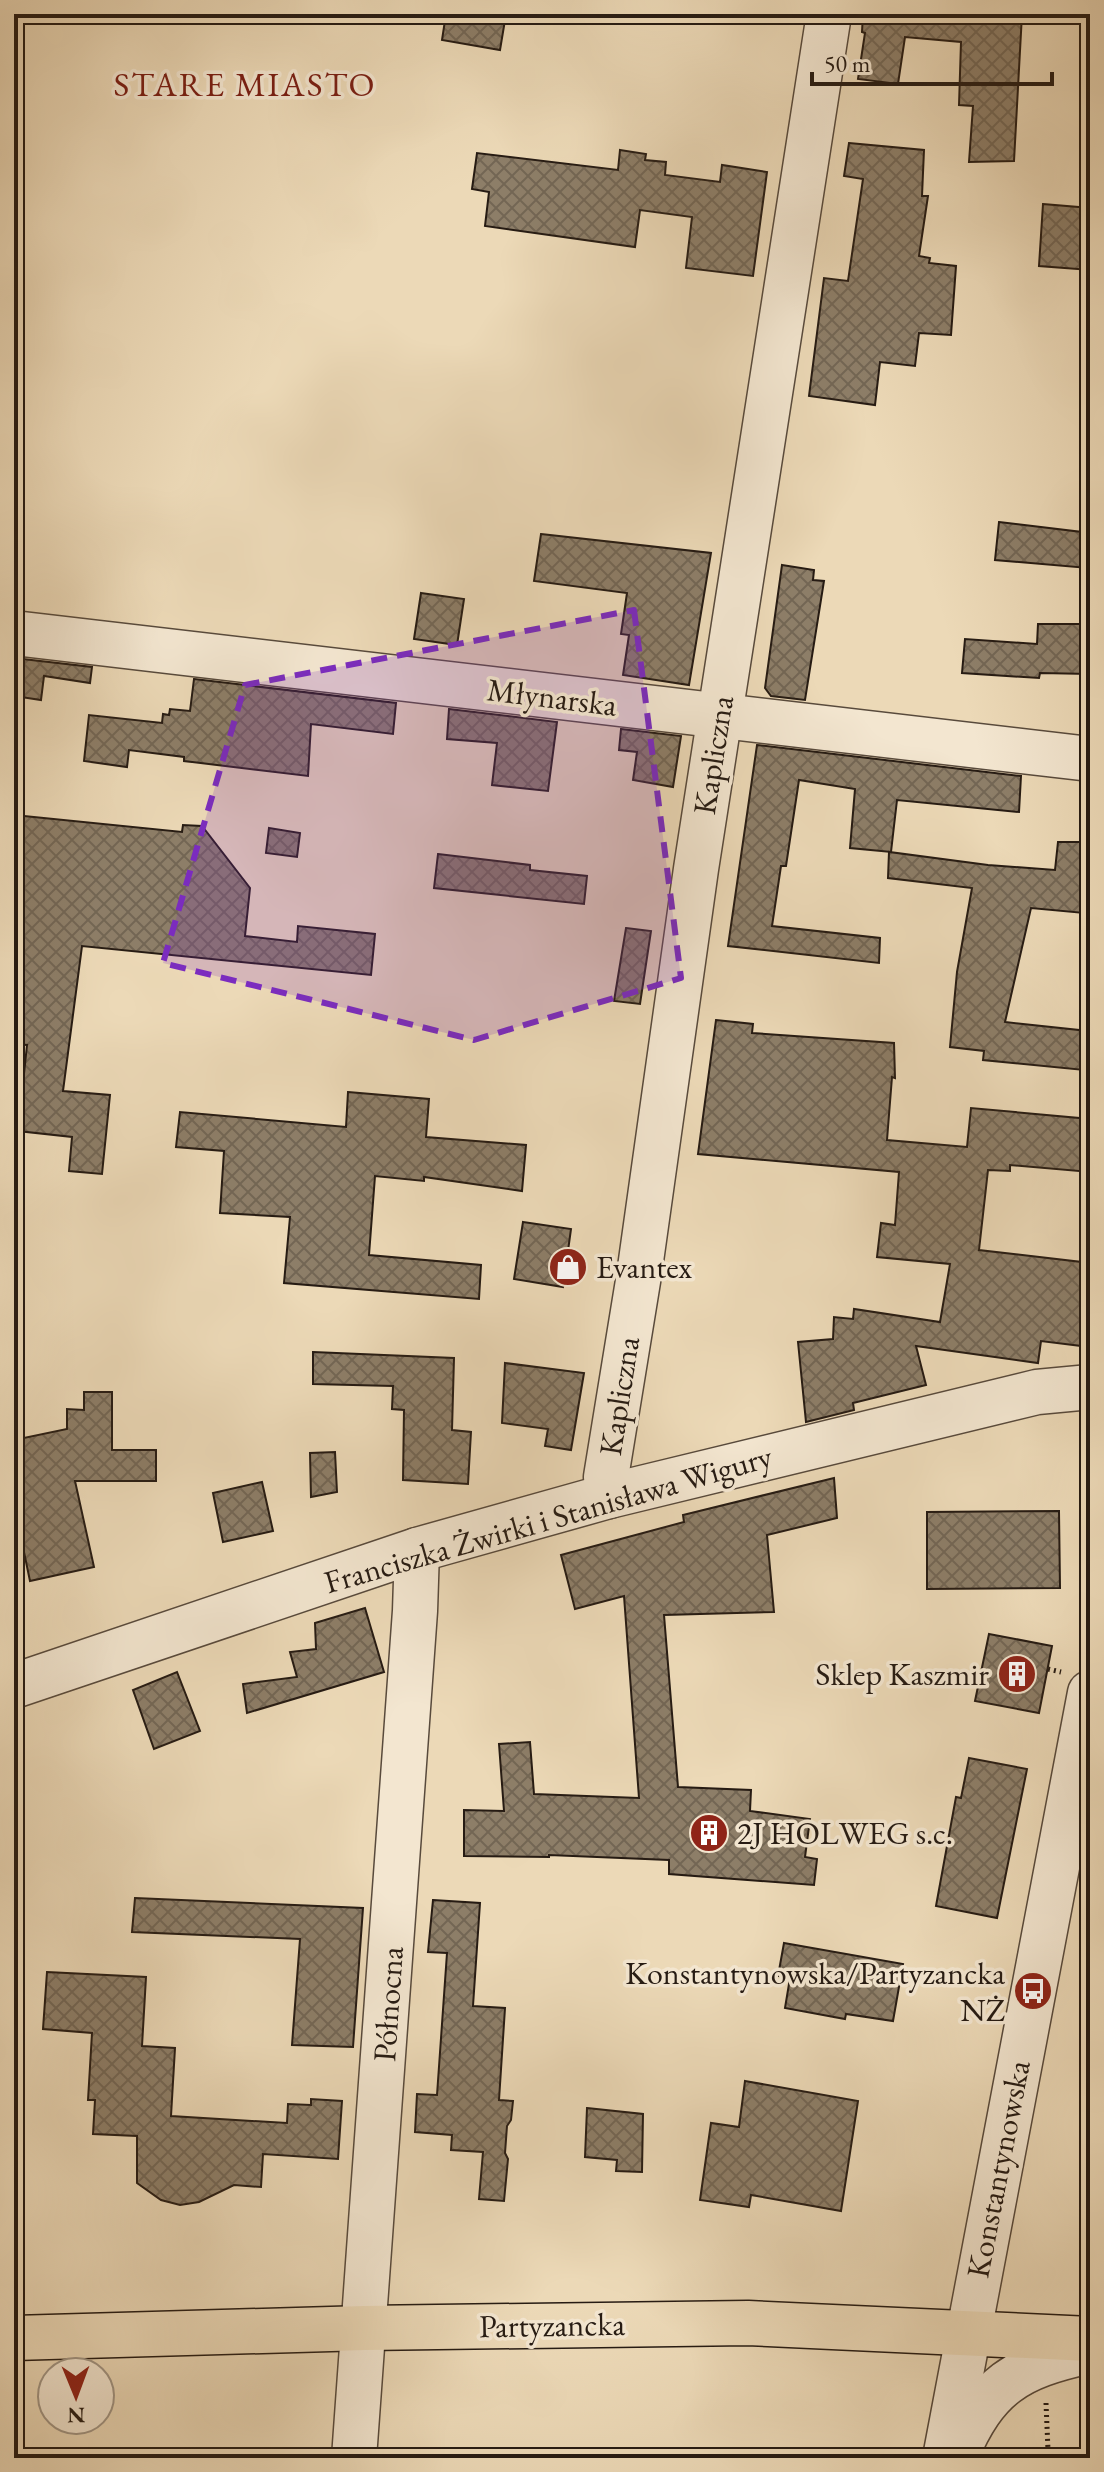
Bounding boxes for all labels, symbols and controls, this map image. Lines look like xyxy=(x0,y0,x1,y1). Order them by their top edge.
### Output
scale bar xyxy=(812,36,1052,86)
text: 50 m xyxy=(824,48,871,79)
district label: STARE MIASTO xyxy=(113,62,377,106)
street label: Młynarska xyxy=(485,668,619,726)
street label: Kapliczna xyxy=(683,692,743,818)
shop icon: Evantex xyxy=(547,1246,589,1288)
place label: Evantex xyxy=(596,1246,692,1288)
street label: Kapliczna xyxy=(589,1333,649,1459)
street label: Franciszka Żwirki i Stanisława Wigury xyxy=(319,1435,778,1603)
place label: Sklep Kaszmir xyxy=(816,1653,989,1695)
building icon: Sklep Kaszmir xyxy=(996,1653,1038,1695)
building icon: 2J HOLWEG s.c. xyxy=(688,1812,730,1854)
place label: 2J HOLWEG s.c. xyxy=(737,1812,953,1854)
street label: Północna xyxy=(363,1945,413,2063)
place label: Konstantynowska/Partyzancka NŻ xyxy=(625,1952,1005,2031)
bus stop icon: Konstantynowska/Partyzancka NŻ xyxy=(1012,1970,1054,2012)
street label: Konstantynowska xyxy=(956,2056,1040,2281)
street label: Partyzancka xyxy=(479,2303,626,2347)
north arrow xyxy=(36,2356,116,2436)
text: N xyxy=(67,2401,85,2430)

